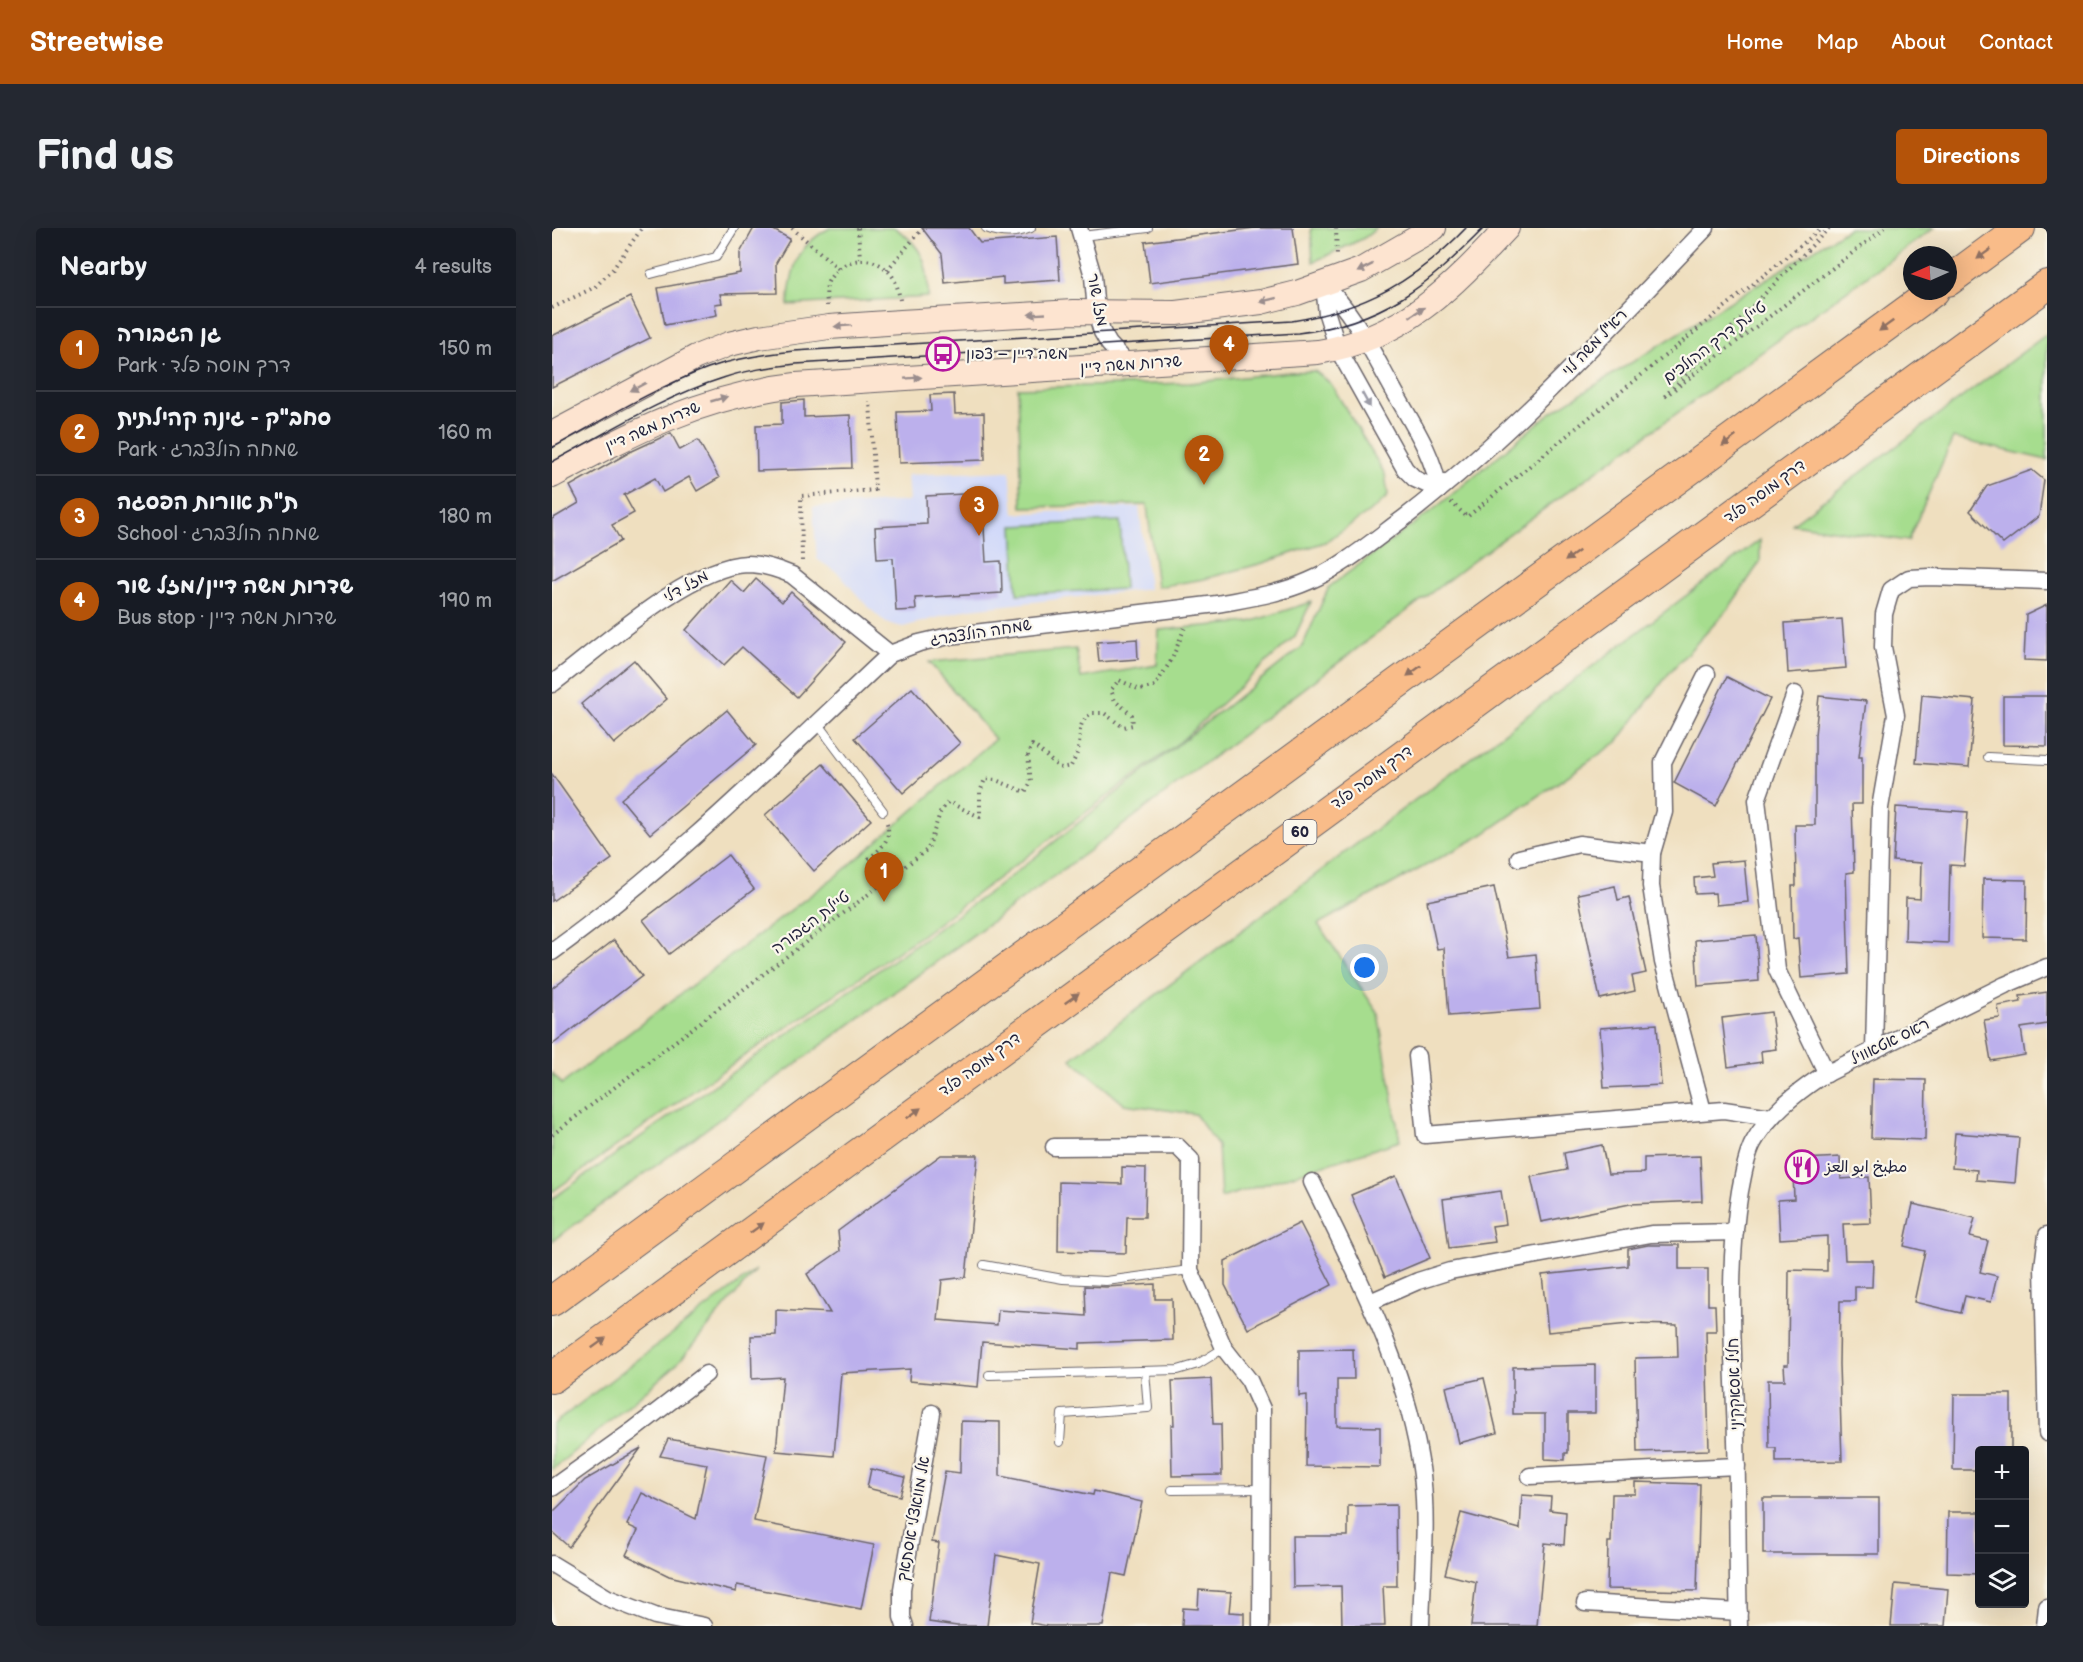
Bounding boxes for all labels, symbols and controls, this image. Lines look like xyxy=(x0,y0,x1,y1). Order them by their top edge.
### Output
text: Streetwise xyxy=(30,26,163,59)
text: Home xyxy=(1726,30,1783,55)
text: Map xyxy=(1816,30,1858,55)
text: About xyxy=(1891,30,1946,55)
text: Contact xyxy=(1979,30,2053,55)
button: Directions xyxy=(1896,129,2047,184)
text: Find us xyxy=(36,131,174,182)
north arrow xyxy=(1903,246,1957,300)
one-way arrow xyxy=(1976,248,1992,260)
text: Nearby xyxy=(60,252,147,283)
text: 4 results xyxy=(414,255,492,279)
one-way arrow xyxy=(1356,263,1373,272)
street label: מזל שור xyxy=(1083,272,1111,328)
one-way arrow xyxy=(1258,296,1277,306)
street label: טיילת דרך ההולכים xyxy=(1660,298,1770,388)
street label: רא"ל משה לוי xyxy=(1558,306,1632,380)
one-way arrow xyxy=(1409,307,1425,318)
one-way arrow xyxy=(1028,310,1047,319)
one-way arrow xyxy=(1879,319,1894,331)
text: גן הגבורה xyxy=(117,321,221,348)
one-way arrow xyxy=(833,322,852,331)
pin: 4 xyxy=(1210,326,1248,375)
bus stop icon: משה דיין – צפון xyxy=(925,336,961,372)
text: 1 xyxy=(75,337,84,361)
text: 150 m xyxy=(439,337,492,361)
place label: משה דיין – צפון xyxy=(966,345,1068,364)
street label: שדרות משה דיין xyxy=(1079,352,1183,378)
text: Park · דרך מוסה פלד xyxy=(117,354,291,378)
one-way arrow xyxy=(903,374,922,383)
one-way arrow xyxy=(629,382,646,392)
one-way arrow xyxy=(1361,392,1372,408)
one-way arrow xyxy=(710,394,728,403)
street label: שדרות משה דיין xyxy=(602,397,704,456)
text: סחב"ק - גינה קהילתית xyxy=(117,405,331,432)
text: 2 xyxy=(74,421,85,445)
text: 160 m xyxy=(438,421,492,445)
one-way arrow xyxy=(1721,434,1737,447)
pin: 2 xyxy=(1184,436,1224,485)
text: Park · שמחה הולצברג xyxy=(117,438,298,462)
street label: דרך מוסה פלד xyxy=(1720,456,1810,528)
pin: 3 xyxy=(960,486,998,536)
text: ת"ת אורות הפסגה xyxy=(117,489,299,516)
text: 3 xyxy=(74,505,85,529)
text: 180 m xyxy=(439,505,492,529)
text: School · שמחה הולצברג xyxy=(117,522,319,546)
one-way arrow xyxy=(1564,549,1579,561)
street label: מזל דלי xyxy=(660,567,712,607)
text: שדרות משה דיין/מזל שור xyxy=(117,573,354,600)
text: 4 xyxy=(74,589,85,613)
text: 190 m xyxy=(439,589,492,613)
text: Bus stop · שדרות משה דיין xyxy=(117,606,337,630)
street label: שמחה הולצברג xyxy=(929,616,1033,650)
one-way arrow xyxy=(1407,664,1422,676)
street label: דרך מוסה פלד xyxy=(1327,742,1417,814)
road number: 60 xyxy=(1284,820,1316,844)
pin: 1 xyxy=(864,852,904,902)
street label: טיילת הגבורה xyxy=(768,888,854,958)
your location xyxy=(1350,953,1379,982)
one-way arrow xyxy=(1063,992,1079,1004)
street label: ראס אטאוויל xyxy=(1847,1015,1933,1069)
street label: דרך מוסה פלד xyxy=(935,1029,1025,1101)
one-way arrow xyxy=(906,1107,922,1119)
restaurant icon: مطبخ ابو العز xyxy=(1784,1149,1820,1185)
place label: مطبخ ابو العز xyxy=(1823,1158,1907,1177)
one-way arrow xyxy=(749,1223,764,1235)
street label: חליל אסאקקיני xyxy=(1724,1337,1746,1431)
one-way arrow xyxy=(592,1338,607,1350)
map controls xyxy=(1975,1446,2029,1608)
button: + xyxy=(1975,1446,2029,1500)
street label: אל מוואצלי אסתאך xyxy=(894,1455,934,1583)
button: − xyxy=(1975,1500,2029,1554)
button: layers xyxy=(1975,1554,2029,1608)

